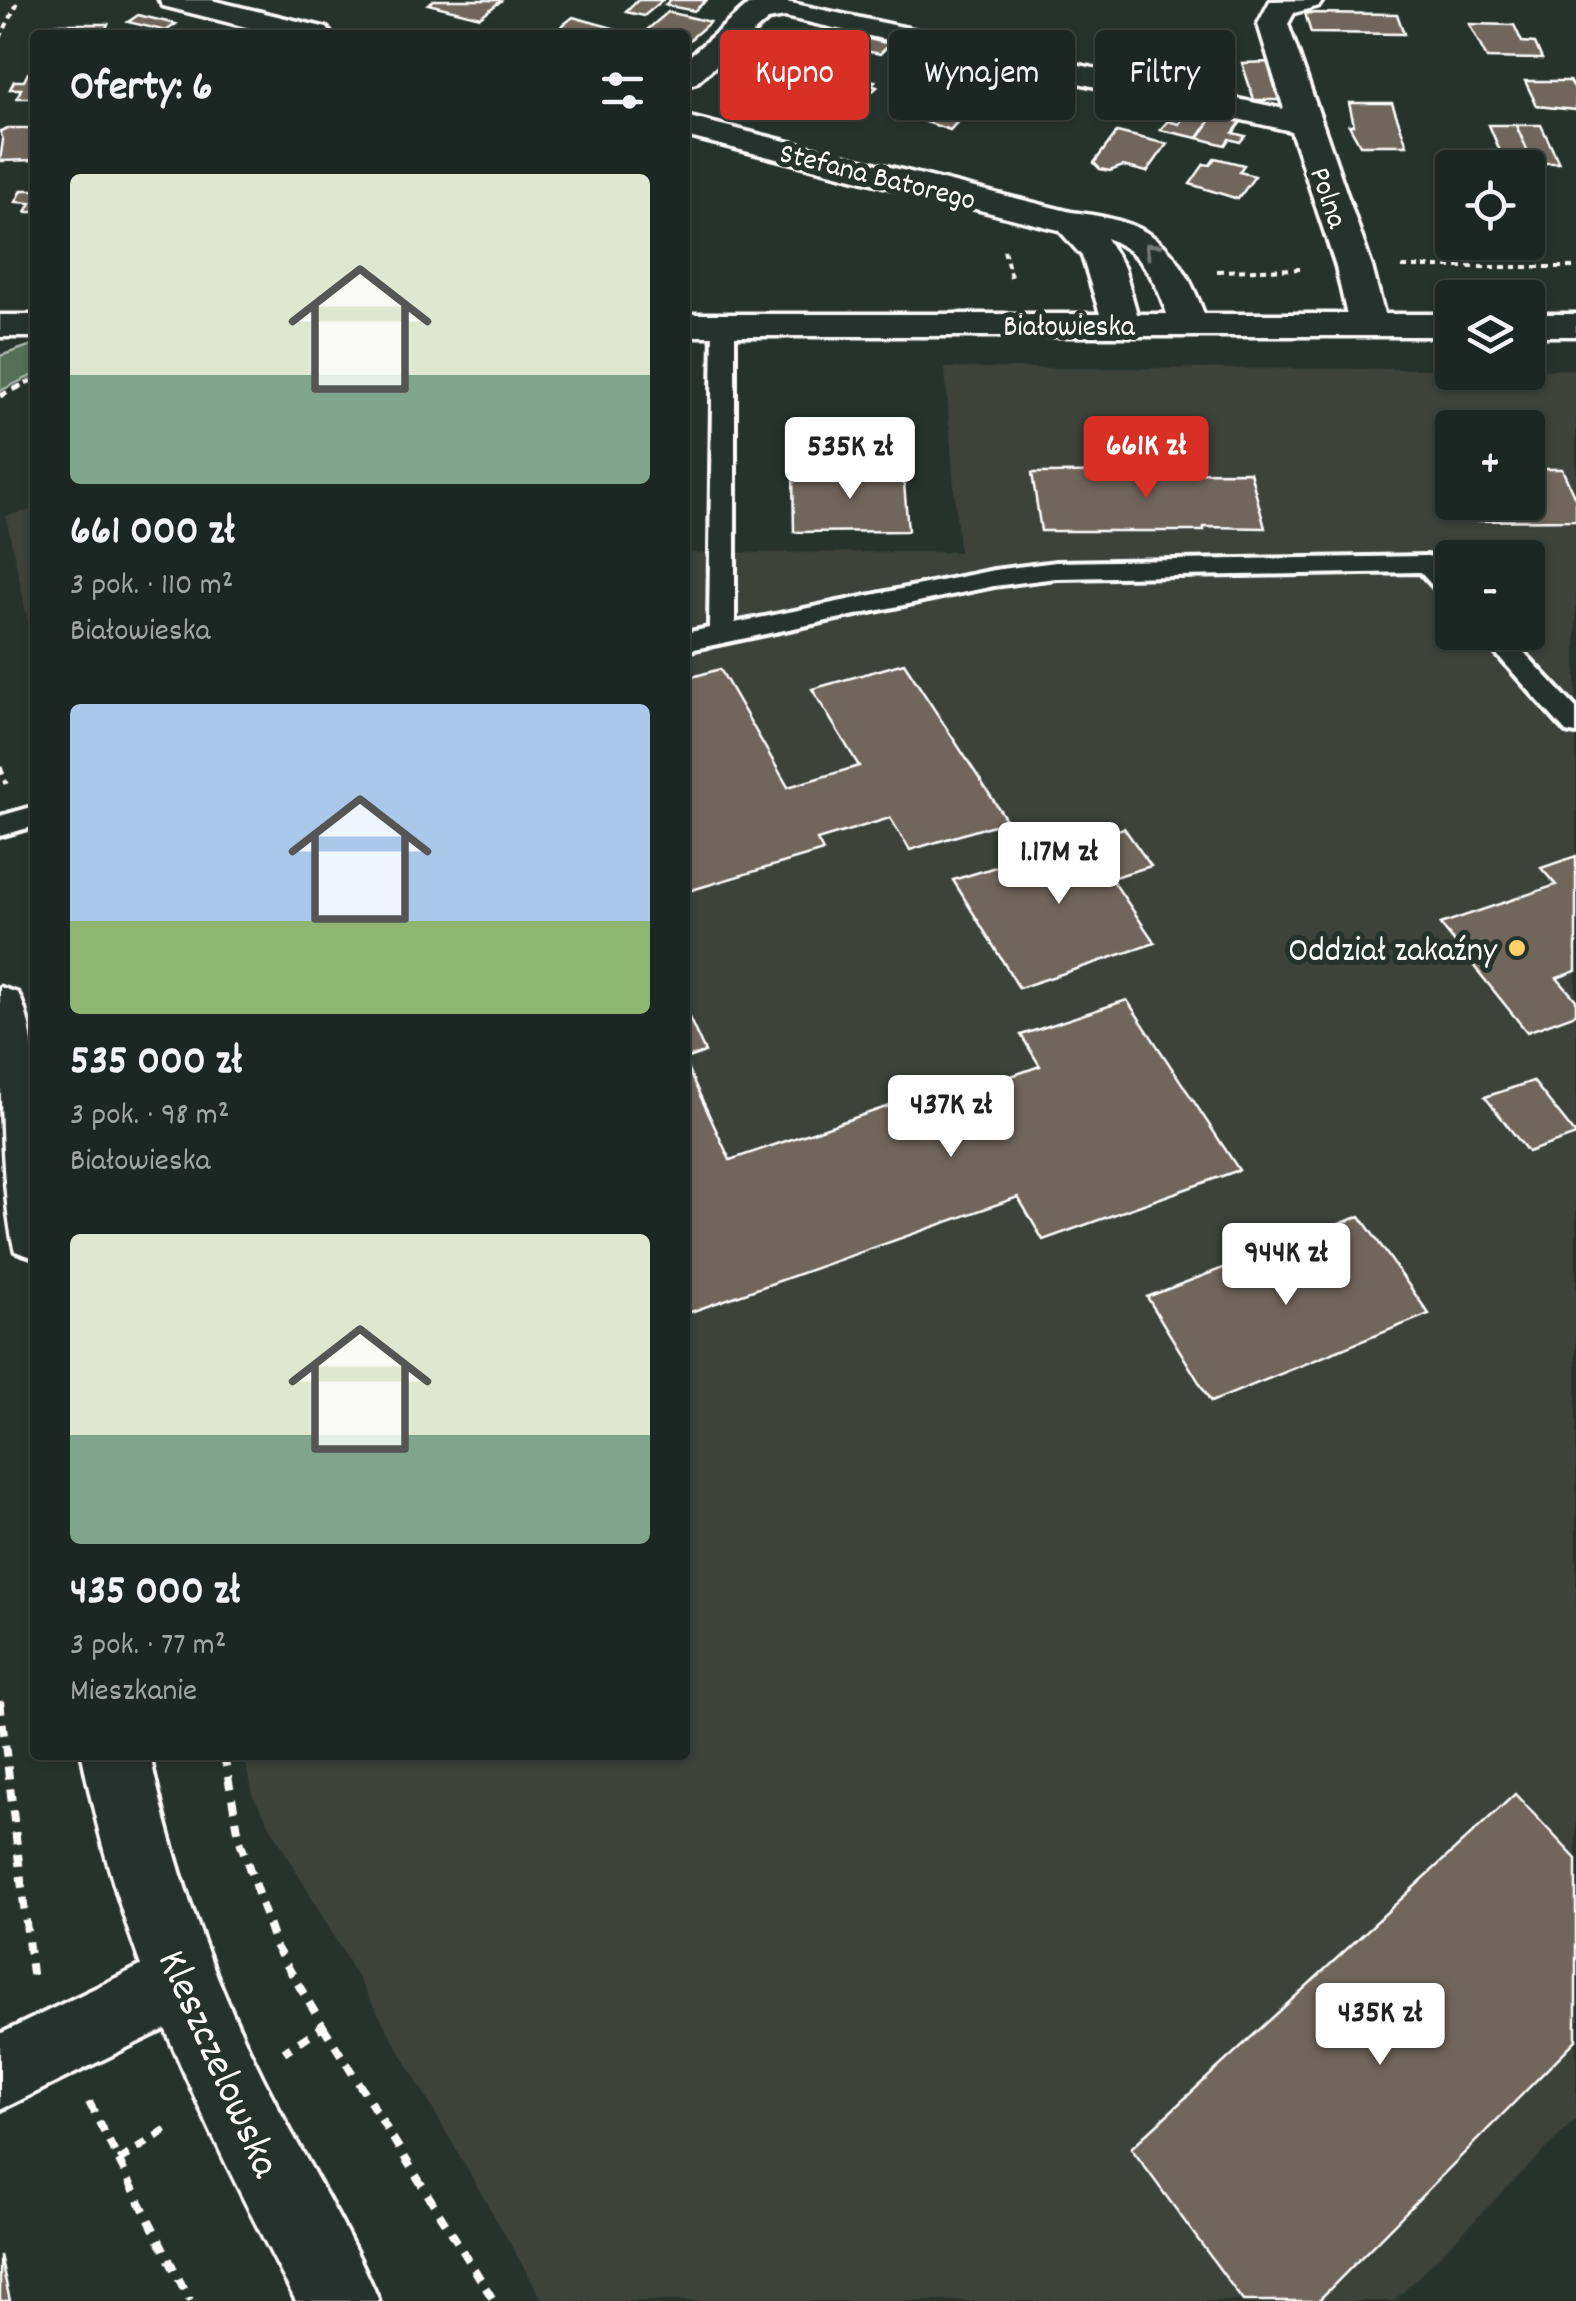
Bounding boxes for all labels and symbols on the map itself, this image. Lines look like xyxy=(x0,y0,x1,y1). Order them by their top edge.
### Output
street label: Stefana Batorego xyxy=(774,134,979,224)
street label: Polna xyxy=(1295,162,1356,236)
one-way arrow xyxy=(1144,243,1163,261)
street label: Białowieska xyxy=(1003,308,1136,351)
pin: 661K zł xyxy=(1054,416,1238,501)
pin: 535K zł xyxy=(758,417,942,502)
pin: 1.17M zł xyxy=(956,822,1162,907)
place label: Oddział zakaźny xyxy=(1288,928,1498,978)
marker: Oddział zakaźny xyxy=(1506,937,1528,959)
pin: 437K zł xyxy=(859,1075,1043,1160)
pin: 944K zł xyxy=(1194,1223,1378,1308)
street label: Kleszczelowska xyxy=(139,1942,293,2189)
pin: 435K zł xyxy=(1288,1983,1472,2068)

